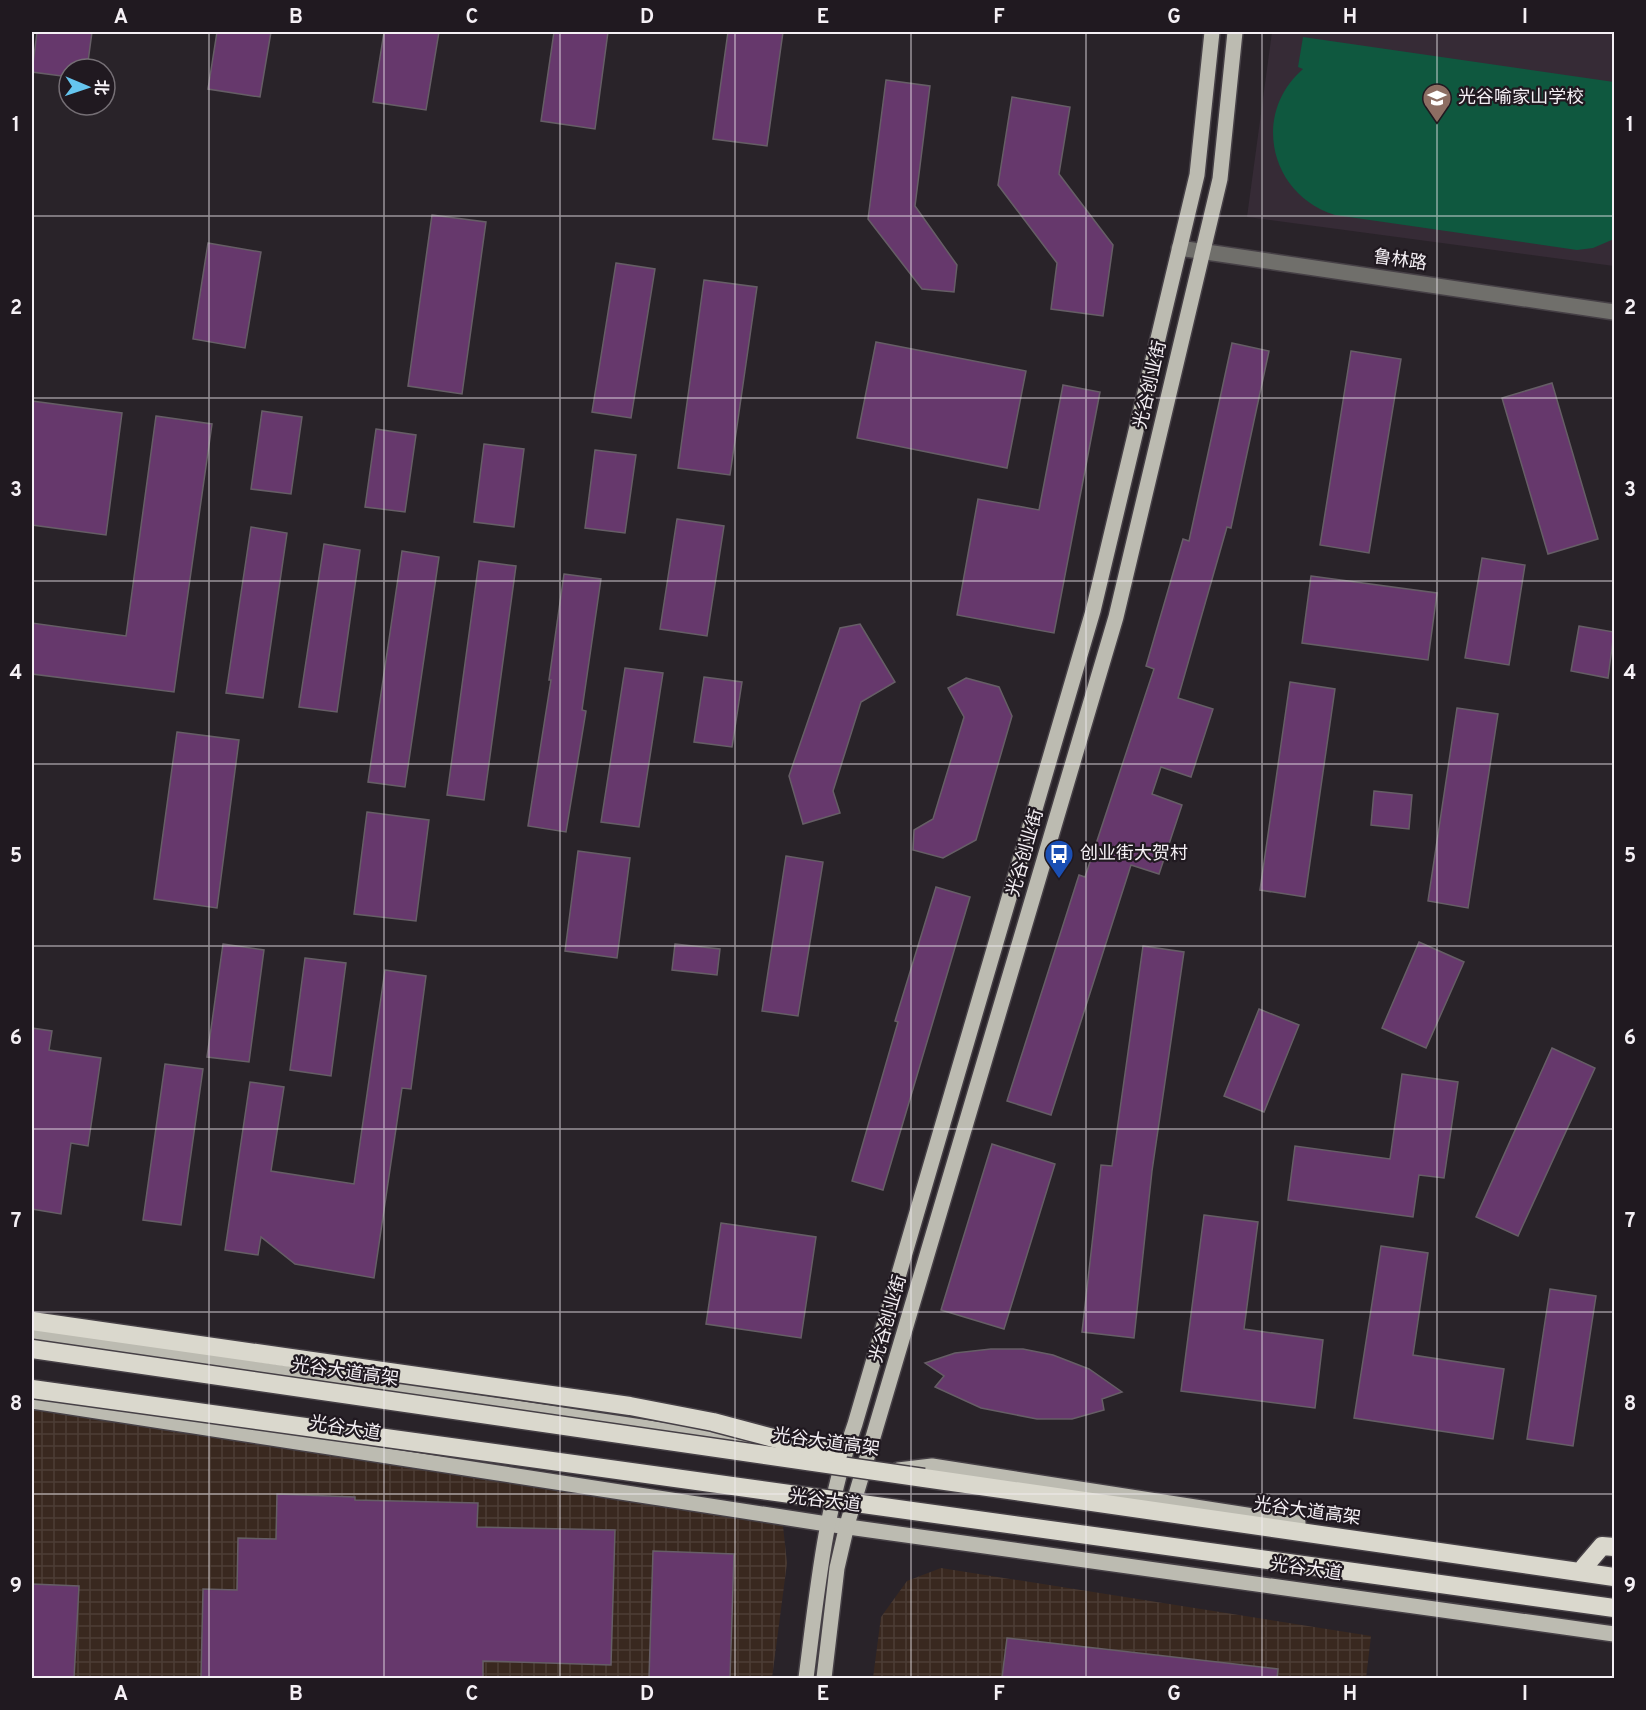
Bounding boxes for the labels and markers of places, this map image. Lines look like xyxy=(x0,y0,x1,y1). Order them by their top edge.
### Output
school or university icon: 光谷喻家山学校 xyxy=(1421,82,1453,124)
place label: 光谷喻家山学校 xyxy=(1458,87,1584,110)
bus stop icon: 创业街大贺村 xyxy=(1043,838,1075,880)
place label: 创业街大贺村 xyxy=(1080,843,1188,866)

